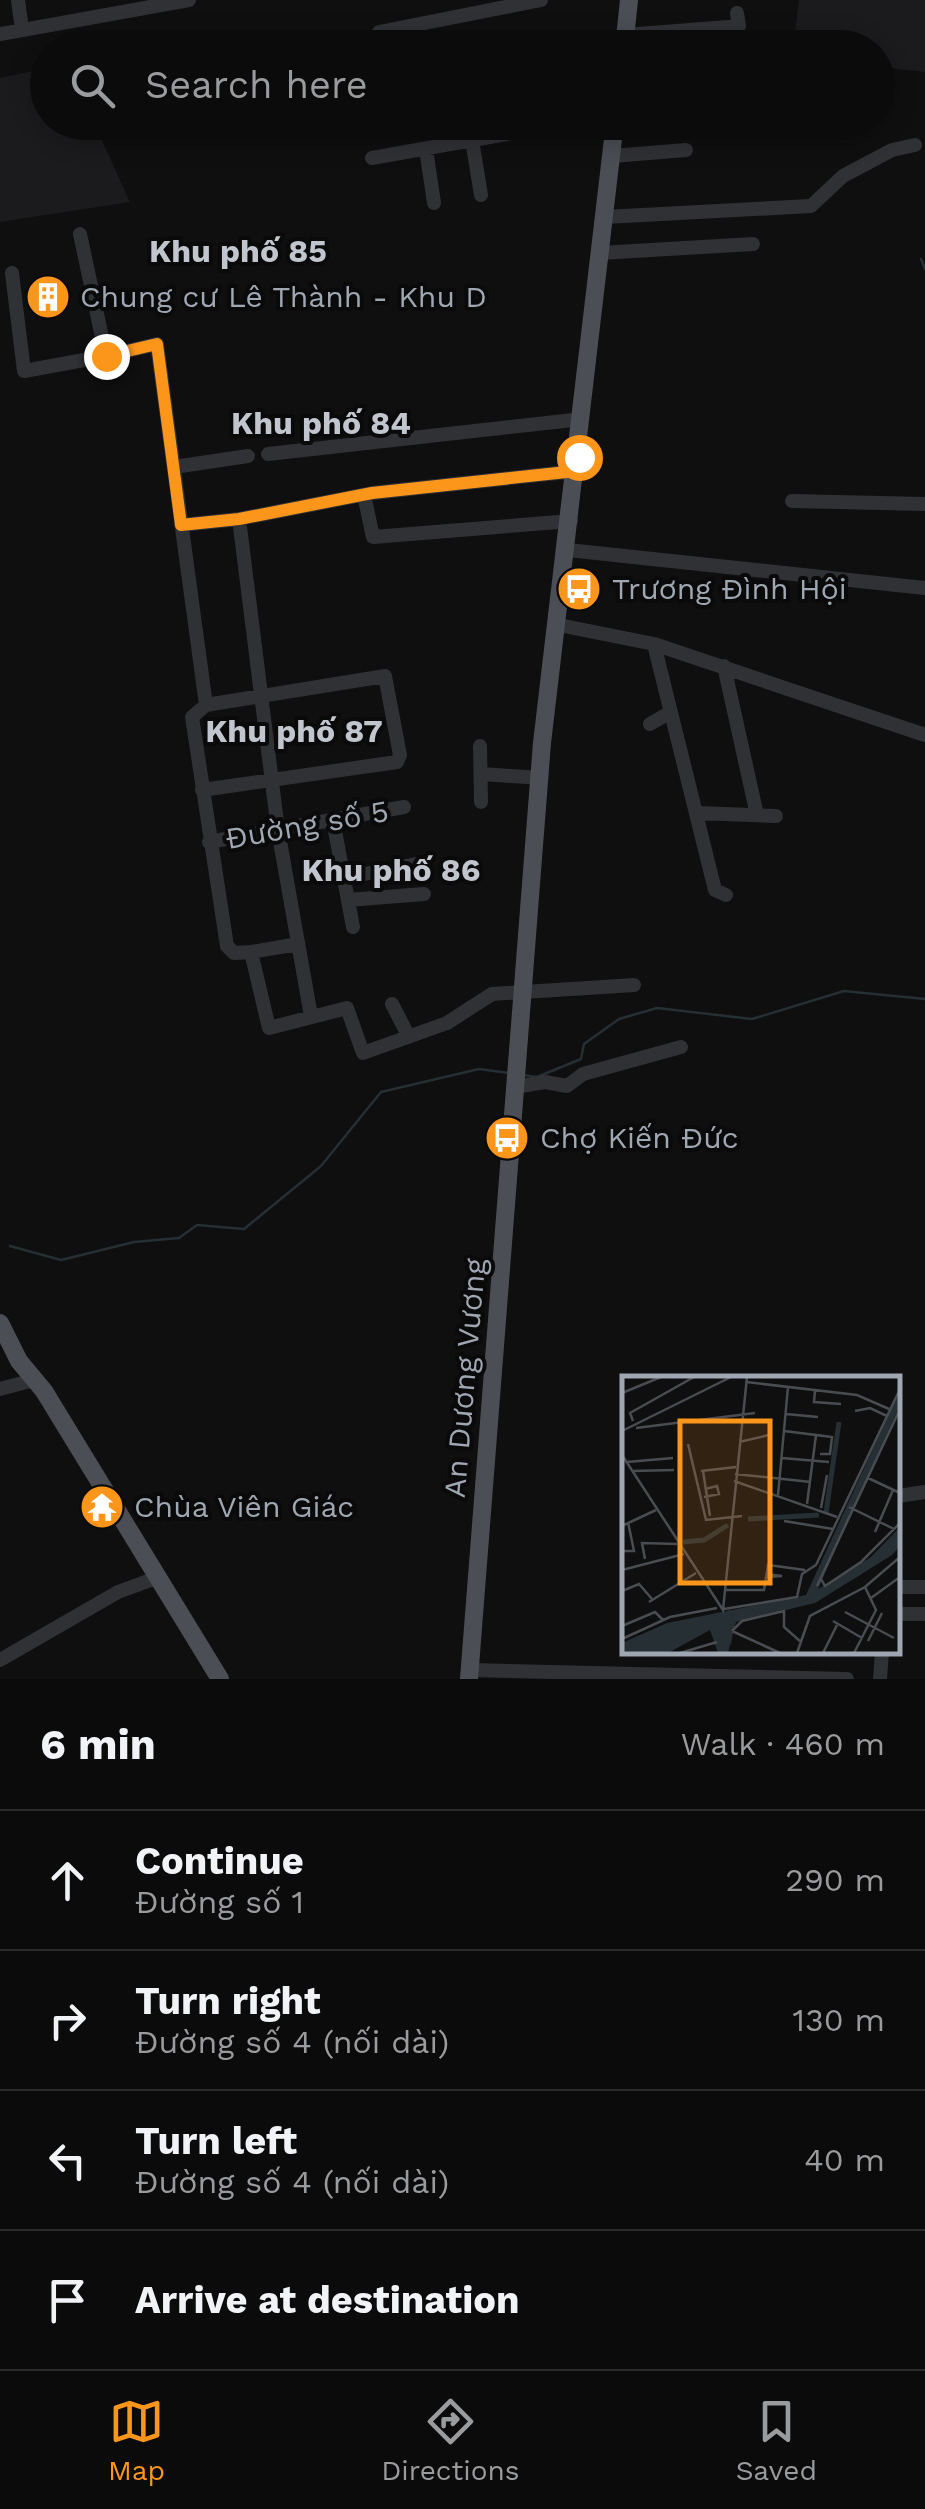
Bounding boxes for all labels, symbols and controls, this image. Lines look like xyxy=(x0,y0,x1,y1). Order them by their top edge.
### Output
search box xyxy=(30,30,895,140)
icon: search xyxy=(65,58,120,113)
text: Search here xyxy=(145,63,368,107)
district label: Khu phố 85 xyxy=(149,232,327,270)
building icon: Chung cư Lê Thành - Khu D xyxy=(25,274,71,320)
place label: Chung cư Lê Thành - Khu D xyxy=(80,279,487,314)
route end xyxy=(84,334,130,380)
district label: Khu phố 84 xyxy=(231,404,411,442)
route start xyxy=(557,435,603,481)
bus stop icon: Trương Đình Hội xyxy=(556,566,602,612)
place label: Trương Đình Hội xyxy=(612,571,847,606)
district label: Khu phố 87 xyxy=(205,712,383,750)
street label: Đường số 5 xyxy=(223,793,391,856)
district label: Khu phố 86 xyxy=(302,851,480,889)
bus stop icon: Chợ Kiến Đức xyxy=(484,1115,530,1161)
place label: Chợ Kiến Đức xyxy=(540,1120,739,1155)
street label: An Dương Vương xyxy=(437,1257,492,1499)
inset map xyxy=(622,1376,900,1654)
temple icon: Chùa Viên Giác xyxy=(79,1484,125,1530)
place label: Chùa Viên Giác xyxy=(134,1489,354,1524)
text: 6 min xyxy=(40,1720,156,1769)
text: Walk · 460 m xyxy=(681,1725,885,1763)
text: Continue xyxy=(135,1839,304,1883)
icon: ahead xyxy=(40,1853,95,1908)
text: 290 m xyxy=(785,1861,885,1899)
text: Đường số 1 xyxy=(135,1883,304,1921)
text: Turn right xyxy=(135,1979,321,2023)
icon: right xyxy=(40,1993,95,2048)
text: 130 m xyxy=(793,2001,885,2039)
text: Đường số 4 (nối dài) xyxy=(135,2023,449,2061)
text: Turn left xyxy=(135,2119,297,2163)
icon: left xyxy=(40,2133,95,2188)
text: 40 m xyxy=(804,2141,885,2179)
text: Đường số 4 (nối dài) xyxy=(135,2163,449,2201)
icon: arrive xyxy=(40,2273,95,2328)
text: Arrive at destination xyxy=(135,2278,520,2322)
tab: Map xyxy=(108,2394,165,2487)
tab: Directions xyxy=(381,2394,520,2487)
tab: Saved xyxy=(736,2394,817,2487)

